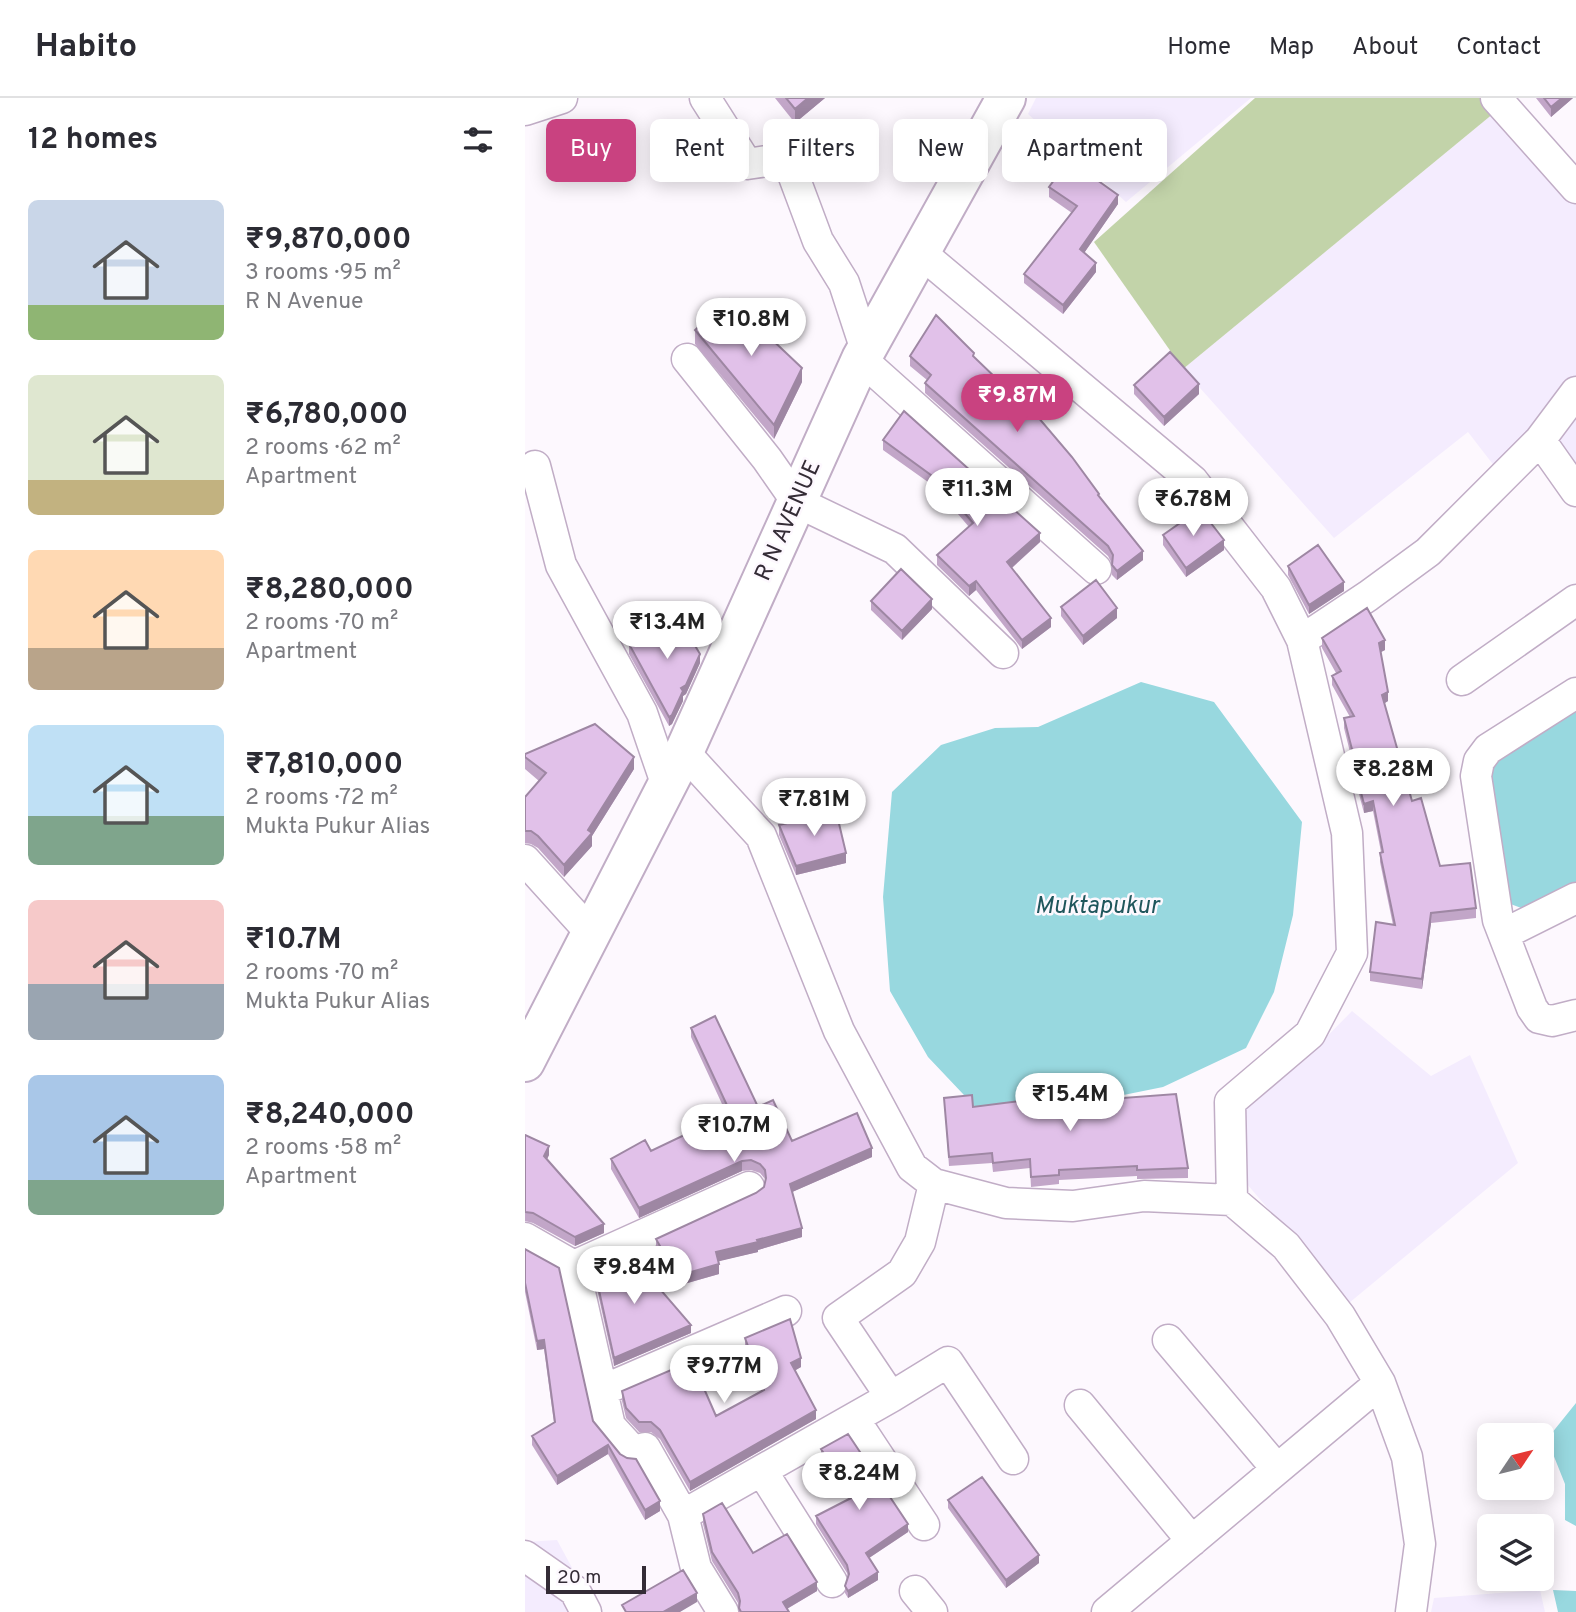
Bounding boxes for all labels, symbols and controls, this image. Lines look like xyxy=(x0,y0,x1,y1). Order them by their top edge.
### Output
text: Habito xyxy=(35,27,137,69)
text: Home xyxy=(1167,33,1231,63)
text: Map xyxy=(1269,33,1314,63)
text: About xyxy=(1352,33,1418,63)
text: Contact xyxy=(1456,33,1541,63)
chip: Buy xyxy=(546,119,636,182)
chip: Rent xyxy=(650,119,749,182)
chip: Filters xyxy=(763,119,879,182)
chip: New xyxy=(893,119,988,182)
chip: Apartment xyxy=(1002,119,1167,182)
icon: filters xyxy=(459,121,497,159)
text: 12 homes xyxy=(28,122,158,159)
text: ₹9,870,000 xyxy=(245,222,412,259)
icon: home xyxy=(84,228,168,312)
text: 3 rooms · 95 m² xyxy=(245,259,401,288)
text: R N Avenue xyxy=(245,288,363,317)
pin: ₹10.8M xyxy=(694,299,808,358)
text: ₹10.8M xyxy=(712,306,790,335)
pin: ₹9.87M xyxy=(960,374,1074,434)
text: ₹9.87M xyxy=(977,382,1057,411)
text: ₹6,780,000 xyxy=(245,397,408,434)
icon: home xyxy=(84,403,168,487)
text: 2 rooms · 62 m² xyxy=(245,434,401,463)
street label: R N AVENUE xyxy=(750,456,828,586)
text: Apartment xyxy=(245,463,357,492)
pin: ₹11.3M xyxy=(920,468,1034,528)
text: ₹11.3M xyxy=(941,476,1013,505)
pin: ₹6.78M xyxy=(1136,478,1250,538)
text: ₹6.78M xyxy=(1154,486,1232,515)
text: ₹8,280,000 xyxy=(245,572,414,609)
icon: home xyxy=(84,578,168,662)
pin: ₹13.4M xyxy=(610,602,724,661)
text: 2 rooms · 70 m² xyxy=(245,609,398,638)
text: ₹13.4M xyxy=(629,609,705,638)
text: Apartment xyxy=(245,638,357,667)
text: ₹7,810,000 xyxy=(245,747,403,784)
pin: ₹8.28M xyxy=(1336,748,1450,808)
icon: home xyxy=(84,753,168,837)
text: ₹8.28M xyxy=(1352,756,1434,785)
pin: ₹7.81M xyxy=(757,778,871,838)
text: 2 rooms · 72 m² xyxy=(245,784,398,813)
text: ₹7.81M xyxy=(778,786,850,815)
text: Mukta Pukur Alias xyxy=(245,813,430,842)
water label: Muktapukur xyxy=(1035,892,1161,922)
text: ₹10.7M xyxy=(245,922,342,959)
icon: home xyxy=(84,928,168,1012)
text: 2 rooms · 70 m² xyxy=(245,959,398,988)
text: Mukta Pukur Alias xyxy=(245,988,430,1017)
pin: ₹15.4M xyxy=(1013,1074,1127,1133)
text: ₹15.4M xyxy=(1031,1081,1109,1110)
text: ₹8,240,000 xyxy=(245,1097,415,1134)
icon: home xyxy=(84,1103,168,1187)
pin: ₹10.7M xyxy=(677,1104,791,1164)
text: ₹10.7M xyxy=(697,1112,771,1141)
text: 2 rooms · 58 m² xyxy=(245,1134,401,1163)
text: Apartment xyxy=(245,1163,357,1192)
pin: ₹9.84M xyxy=(577,1246,691,1306)
text: ₹9.84M xyxy=(593,1254,675,1283)
pin: ₹9.77M xyxy=(667,1346,781,1405)
text: ₹9.77M xyxy=(686,1353,762,1382)
north arrow xyxy=(1477,1423,1554,1500)
map controls xyxy=(1477,1423,1554,1591)
pin: ₹8.24M xyxy=(802,1452,916,1512)
text: ₹8.24M xyxy=(818,1460,900,1489)
button: layers xyxy=(1477,1514,1554,1591)
scale bar xyxy=(546,1563,646,1595)
text: 20 m xyxy=(557,1566,601,1590)

